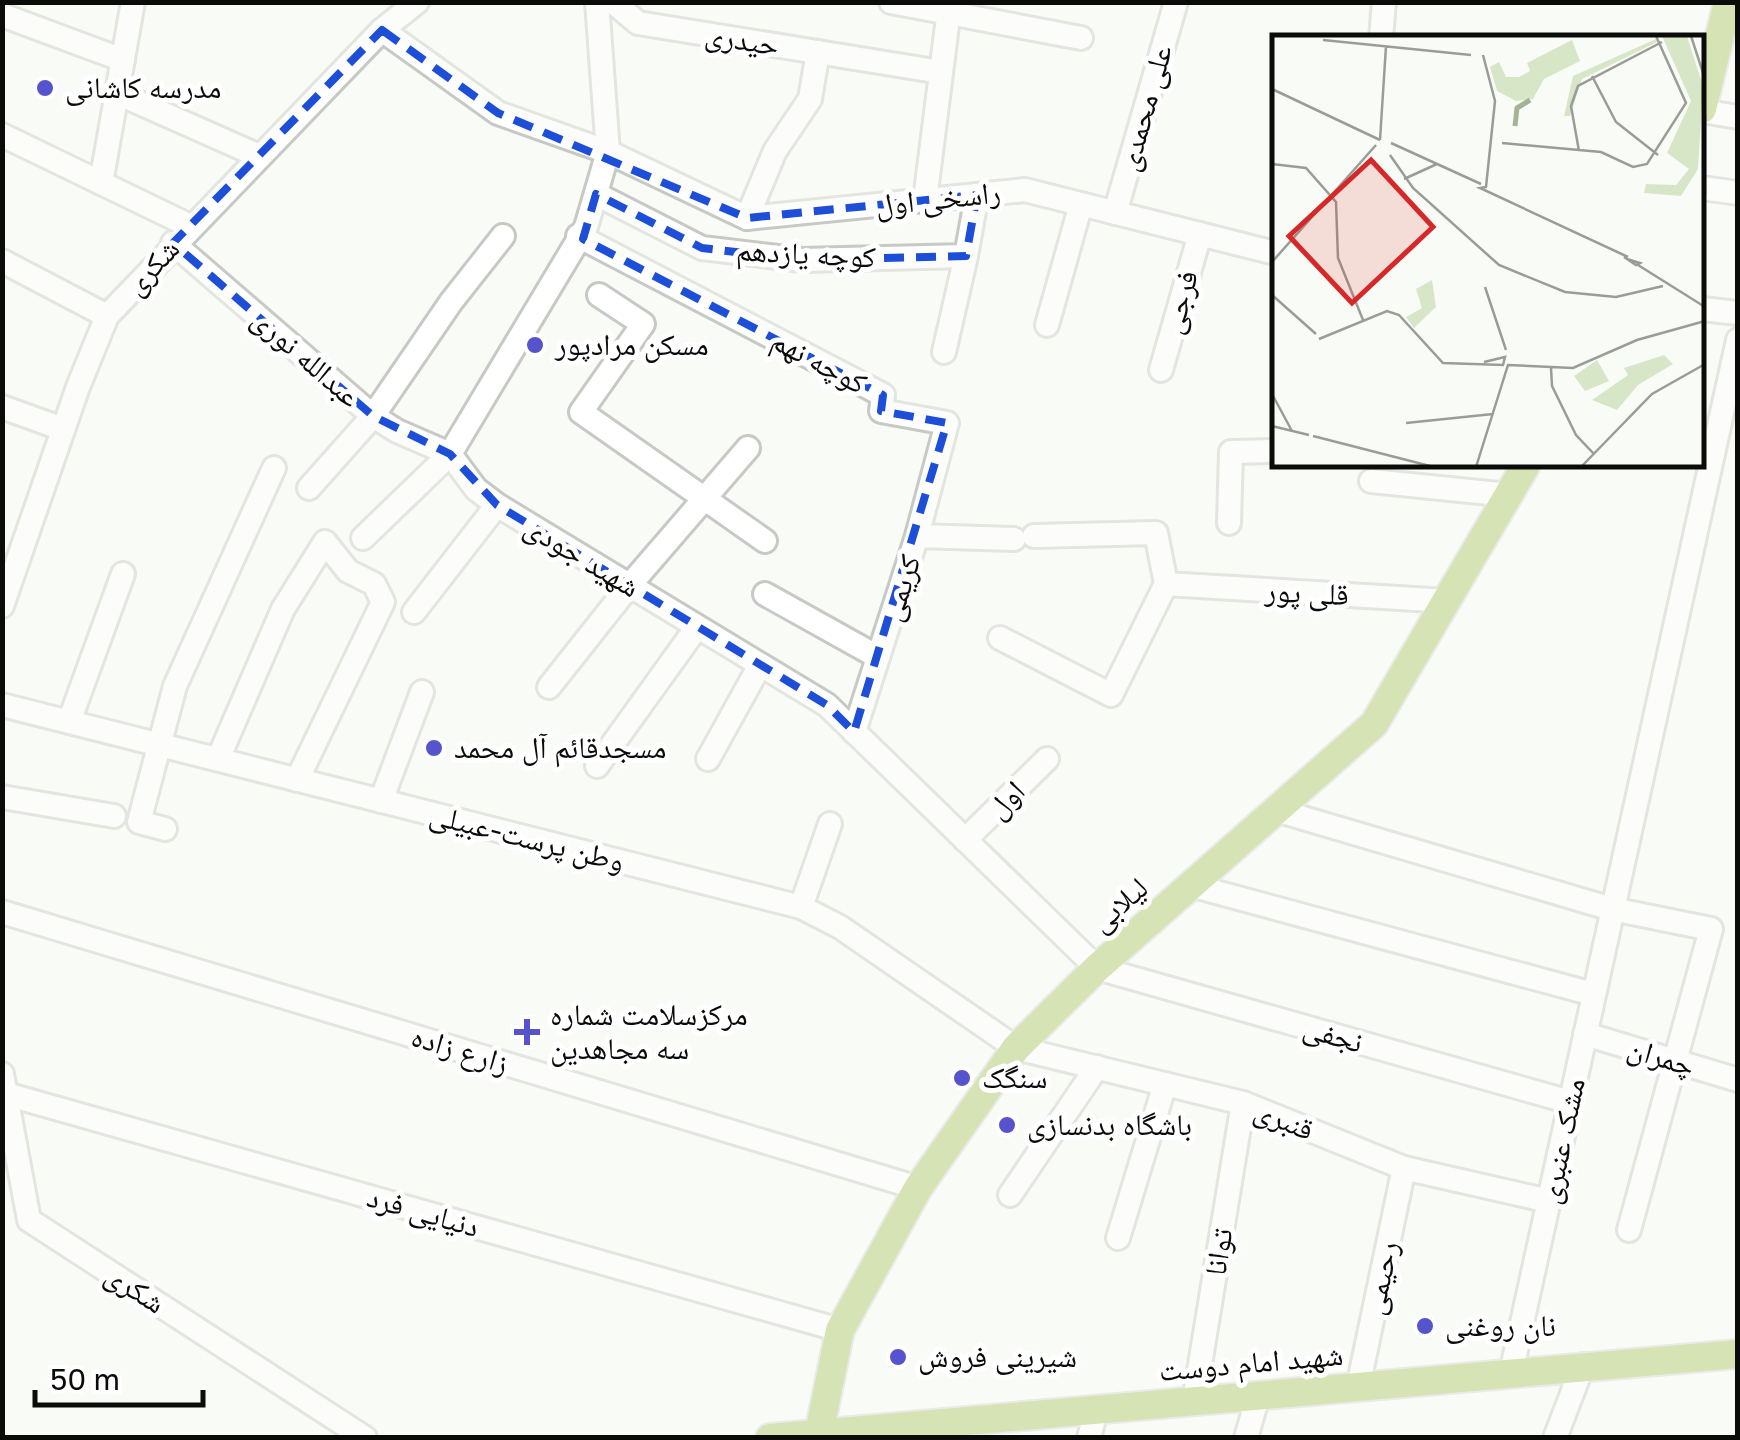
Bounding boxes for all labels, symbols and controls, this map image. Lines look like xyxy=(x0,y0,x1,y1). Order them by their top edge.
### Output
street label: حیدری xyxy=(703,15,782,64)
inset map xyxy=(1272,35,1705,468)
street label: علی محمدی xyxy=(1109,41,1180,175)
place label: مدرسه کاشانی xyxy=(65,69,222,106)
marker: مدرسه کاشانی xyxy=(34,77,56,99)
street label: راسخی اول xyxy=(874,174,1002,223)
street label: شکری xyxy=(116,231,187,303)
street label: کوچه یازدهم xyxy=(735,231,877,278)
street label: فرجی xyxy=(1153,266,1206,338)
street label: عبدالله نوری xyxy=(244,300,368,415)
street label: کوچه نهم xyxy=(765,321,873,404)
place label: مسکن مرادپور xyxy=(554,326,709,363)
marker: مسکن مرادپور xyxy=(524,334,546,356)
street label: شهید جودی xyxy=(518,508,647,605)
street label: کریمی xyxy=(872,550,929,626)
street label: قلی پور xyxy=(1263,572,1350,613)
place label: مسجدقائم آل محمد xyxy=(454,729,666,768)
marker: مسجدقائم آل محمد xyxy=(423,737,445,759)
street label: اول xyxy=(979,773,1033,827)
street label: وطن پرست-عبیلی xyxy=(426,795,628,880)
street label: لیلابی xyxy=(1082,870,1155,940)
place label: مرکزسلامت شماره سه مجاهدین xyxy=(550,996,748,1067)
street label: نجفی xyxy=(1299,1008,1367,1061)
street label: زارع زاده xyxy=(407,1017,513,1083)
marker: مرکزسلامت شماره سه مجاهدین xyxy=(514,1019,540,1045)
street label: چمران xyxy=(1623,1029,1699,1084)
place label: سنگک xyxy=(982,1059,1048,1095)
marker: سنگک xyxy=(951,1067,973,1089)
street label: مشک عنبری xyxy=(1530,1075,1593,1207)
street label: قنبری xyxy=(1249,1091,1319,1148)
place label: باشگاه بدنسازی xyxy=(1027,1106,1192,1143)
marker: باشگاه بدنسازی xyxy=(996,1114,1018,1136)
street label: دنیایی فرد xyxy=(363,1178,483,1245)
street label: توانا xyxy=(1197,1225,1240,1278)
street label: رحیمی xyxy=(1355,1238,1406,1318)
street label: شکری xyxy=(98,1256,172,1322)
place label: نان روغنی xyxy=(1445,1307,1556,1344)
marker: نان روغنی xyxy=(1414,1315,1436,1337)
street label: شهید امام دوست xyxy=(1157,1336,1345,1390)
place label: شیرینی فروش xyxy=(918,1338,1077,1375)
scale bar xyxy=(35,1345,202,1407)
marker: شیرینی فروش xyxy=(887,1346,909,1368)
text: 50 m xyxy=(50,1361,120,1397)

